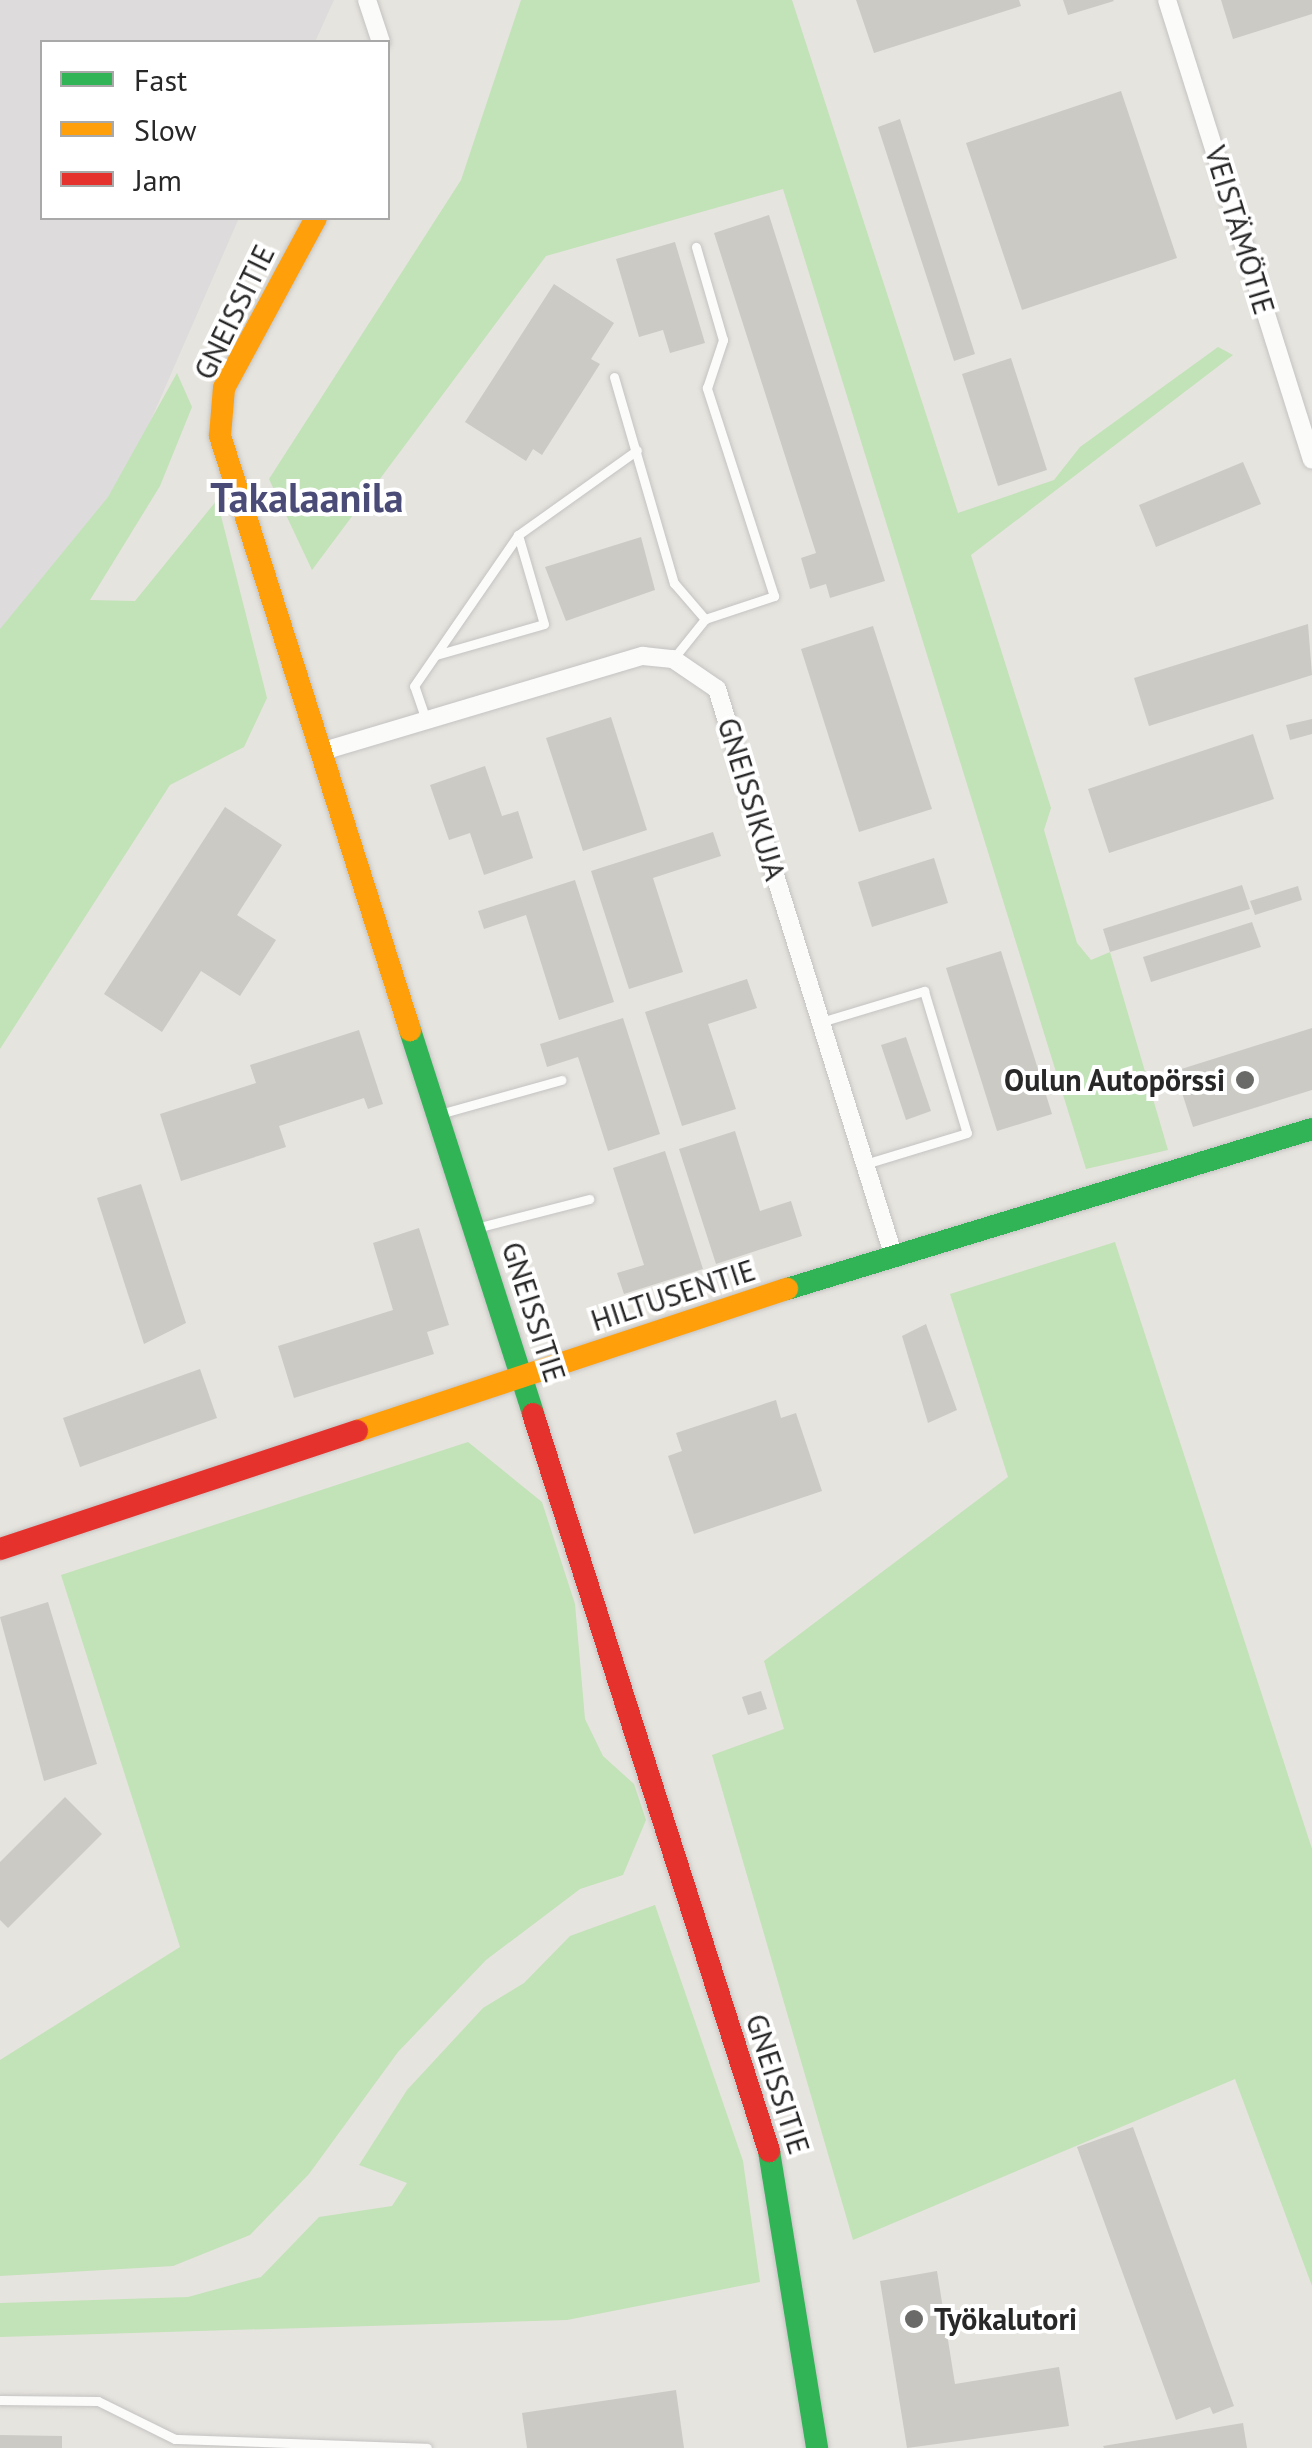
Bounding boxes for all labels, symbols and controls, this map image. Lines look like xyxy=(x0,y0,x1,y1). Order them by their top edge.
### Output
legend xyxy=(40,40,390,220)
text: Fast xyxy=(134,60,187,99)
text: Slow xyxy=(134,110,197,149)
street label: VEISTÄMÖTIE xyxy=(1197,141,1283,319)
text: Jam xyxy=(134,160,182,199)
street label: GNEISSITIE xyxy=(186,239,282,385)
district label: Takalaanila xyxy=(210,473,404,521)
street label: GNEISSIKUJA xyxy=(710,713,794,885)
place label: Oulun Autopörssi xyxy=(1003,1062,1225,1098)
marker: Oulun Autopörssi xyxy=(1234,1069,1256,1091)
street label: GNEISSITIE xyxy=(494,1237,574,1387)
street label: HILTUSENTIE xyxy=(586,1252,760,1338)
street label: GNEISSITIE xyxy=(738,2009,818,2159)
place label: Työkalutori xyxy=(934,2301,1077,2337)
marker: Työkalutori xyxy=(903,2308,925,2330)

